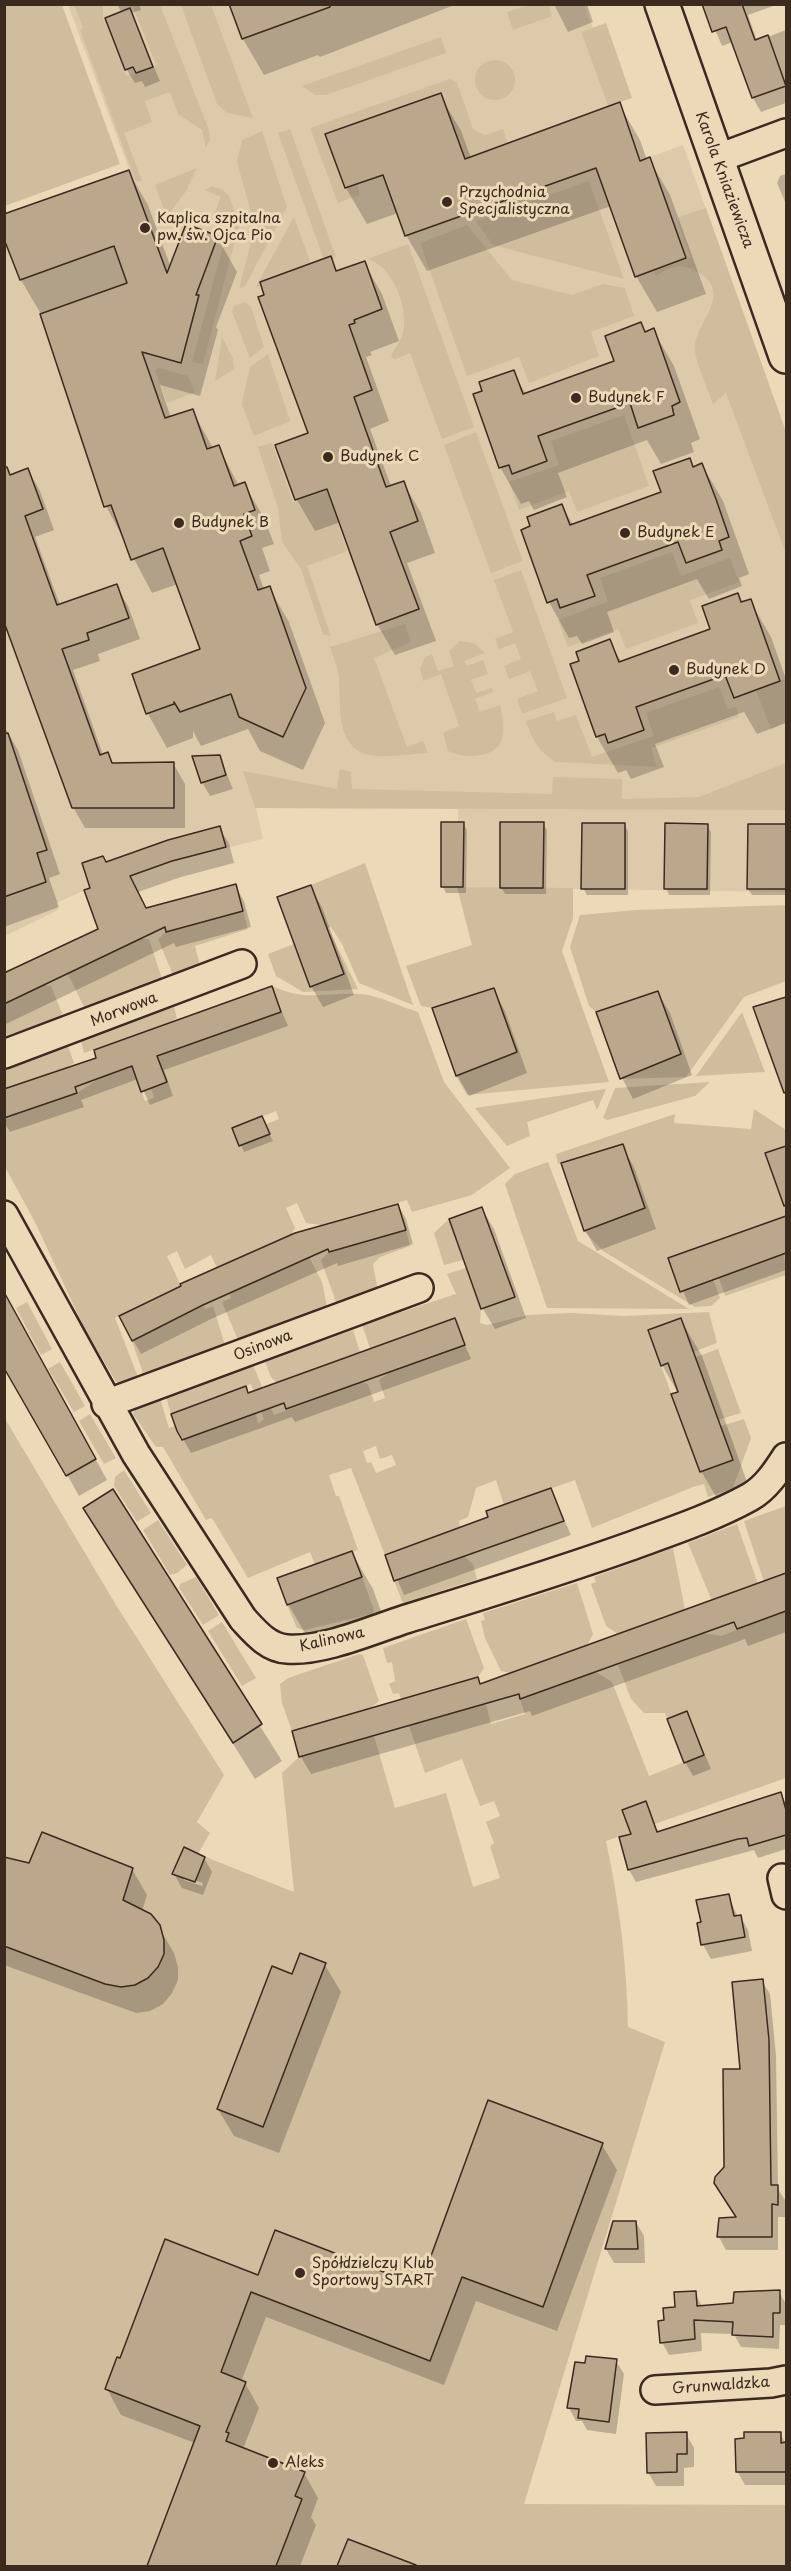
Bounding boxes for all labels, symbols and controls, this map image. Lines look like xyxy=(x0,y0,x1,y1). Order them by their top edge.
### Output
street label: Karola Kniaziewicza xyxy=(691,109,757,251)
place label: Przychodnia Specjalistyczna xyxy=(459,184,570,219)
marker: Przychodnia Specjalistyczna xyxy=(440,195,454,209)
place label: Kaplica szpitalna pw. św. Ojca Pio xyxy=(157,210,281,245)
marker: Kaplica szpitalna pw. św. Ojca Pio xyxy=(138,221,152,235)
place label: Budynek F xyxy=(588,389,665,407)
marker: Budynek F xyxy=(569,391,583,405)
place label: Budynek C xyxy=(340,448,420,466)
marker: Budynek C xyxy=(321,450,335,464)
place label: Budynek B xyxy=(191,514,269,532)
marker: Budynek B xyxy=(172,516,186,530)
place label: Budynek E xyxy=(637,524,714,542)
marker: Budynek E xyxy=(618,526,632,540)
place label: Budynek D xyxy=(686,661,766,679)
marker: Budynek D xyxy=(667,663,681,677)
street label: Morwowa xyxy=(88,989,160,1031)
street label: Osinowa xyxy=(231,1327,295,1365)
street label: Kalinowa xyxy=(298,1624,366,1656)
place label: Spółdzielczy Klub Sportowy START xyxy=(312,2255,434,2290)
marker: Spółdzielczy Klub Sportowy START xyxy=(293,2266,307,2280)
street label: Grunwaldzka xyxy=(672,2374,770,2398)
place label: Aleks xyxy=(285,2454,324,2472)
marker: Aleks xyxy=(266,2456,280,2470)

